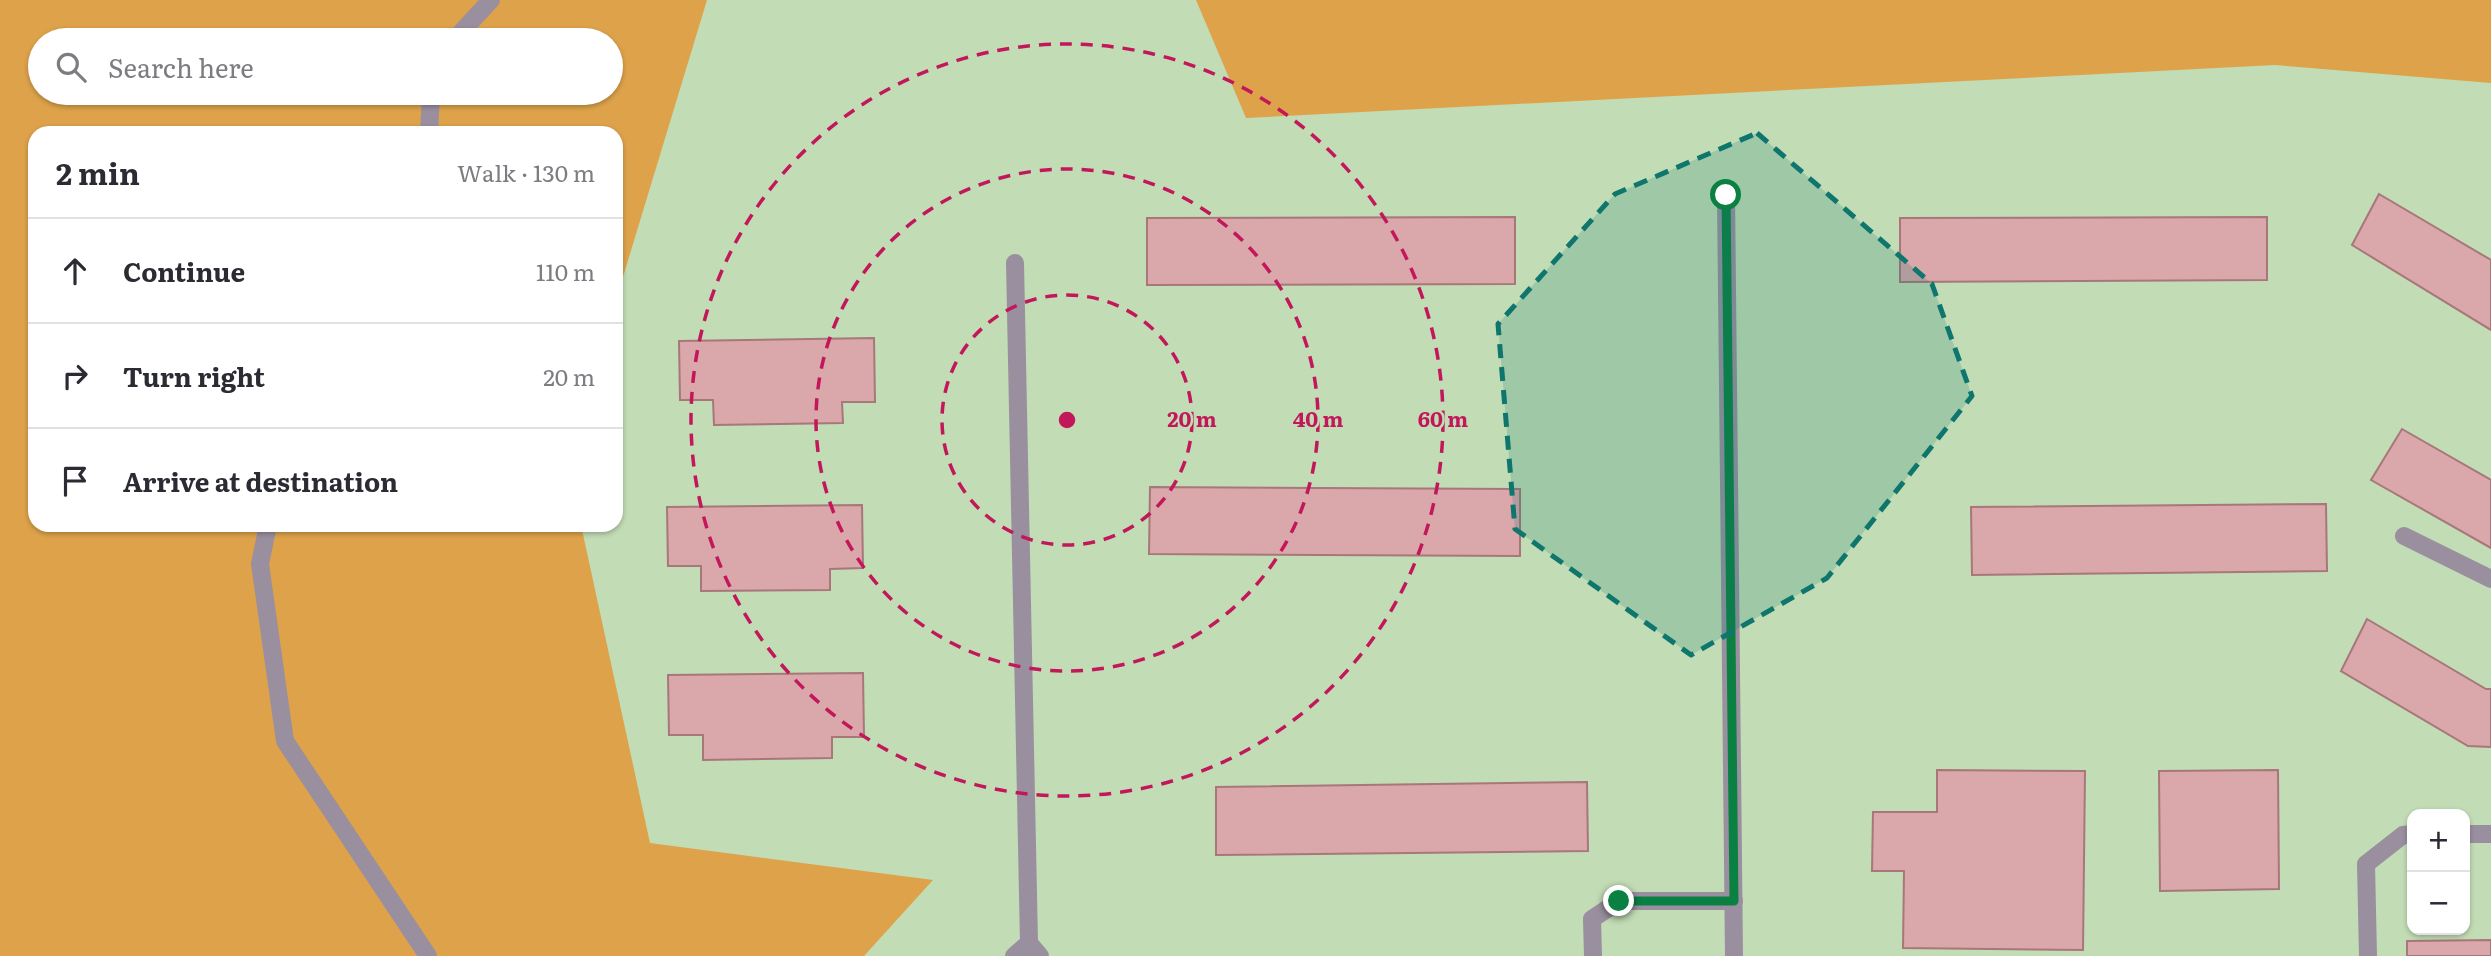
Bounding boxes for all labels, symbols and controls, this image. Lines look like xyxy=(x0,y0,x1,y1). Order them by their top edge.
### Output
search box xyxy=(28,28,623,105)
text: Search here xyxy=(108,47,254,86)
icon: search xyxy=(52,48,90,86)
text: 2 min xyxy=(56,150,140,194)
text: Walk · 130 m xyxy=(457,155,595,189)
route start xyxy=(1710,179,1741,210)
text: Continue xyxy=(123,251,245,290)
icon: ahead xyxy=(56,252,94,290)
text: 110 m xyxy=(536,254,595,288)
text: Turn right xyxy=(123,356,265,395)
icon: right xyxy=(56,357,94,395)
text: 20 m xyxy=(543,359,595,393)
text: 20 m xyxy=(1167,402,1217,433)
text: 40 m xyxy=(1293,402,1343,433)
text: 60 m xyxy=(1418,402,1468,433)
centre of rings xyxy=(1055,408,1079,432)
text: Arrive at destination xyxy=(123,461,398,500)
icon: arrive xyxy=(56,462,94,500)
map controls xyxy=(2407,809,2470,935)
button: + xyxy=(2407,809,2470,872)
button: − xyxy=(2407,872,2470,935)
route end xyxy=(1603,885,1634,916)

